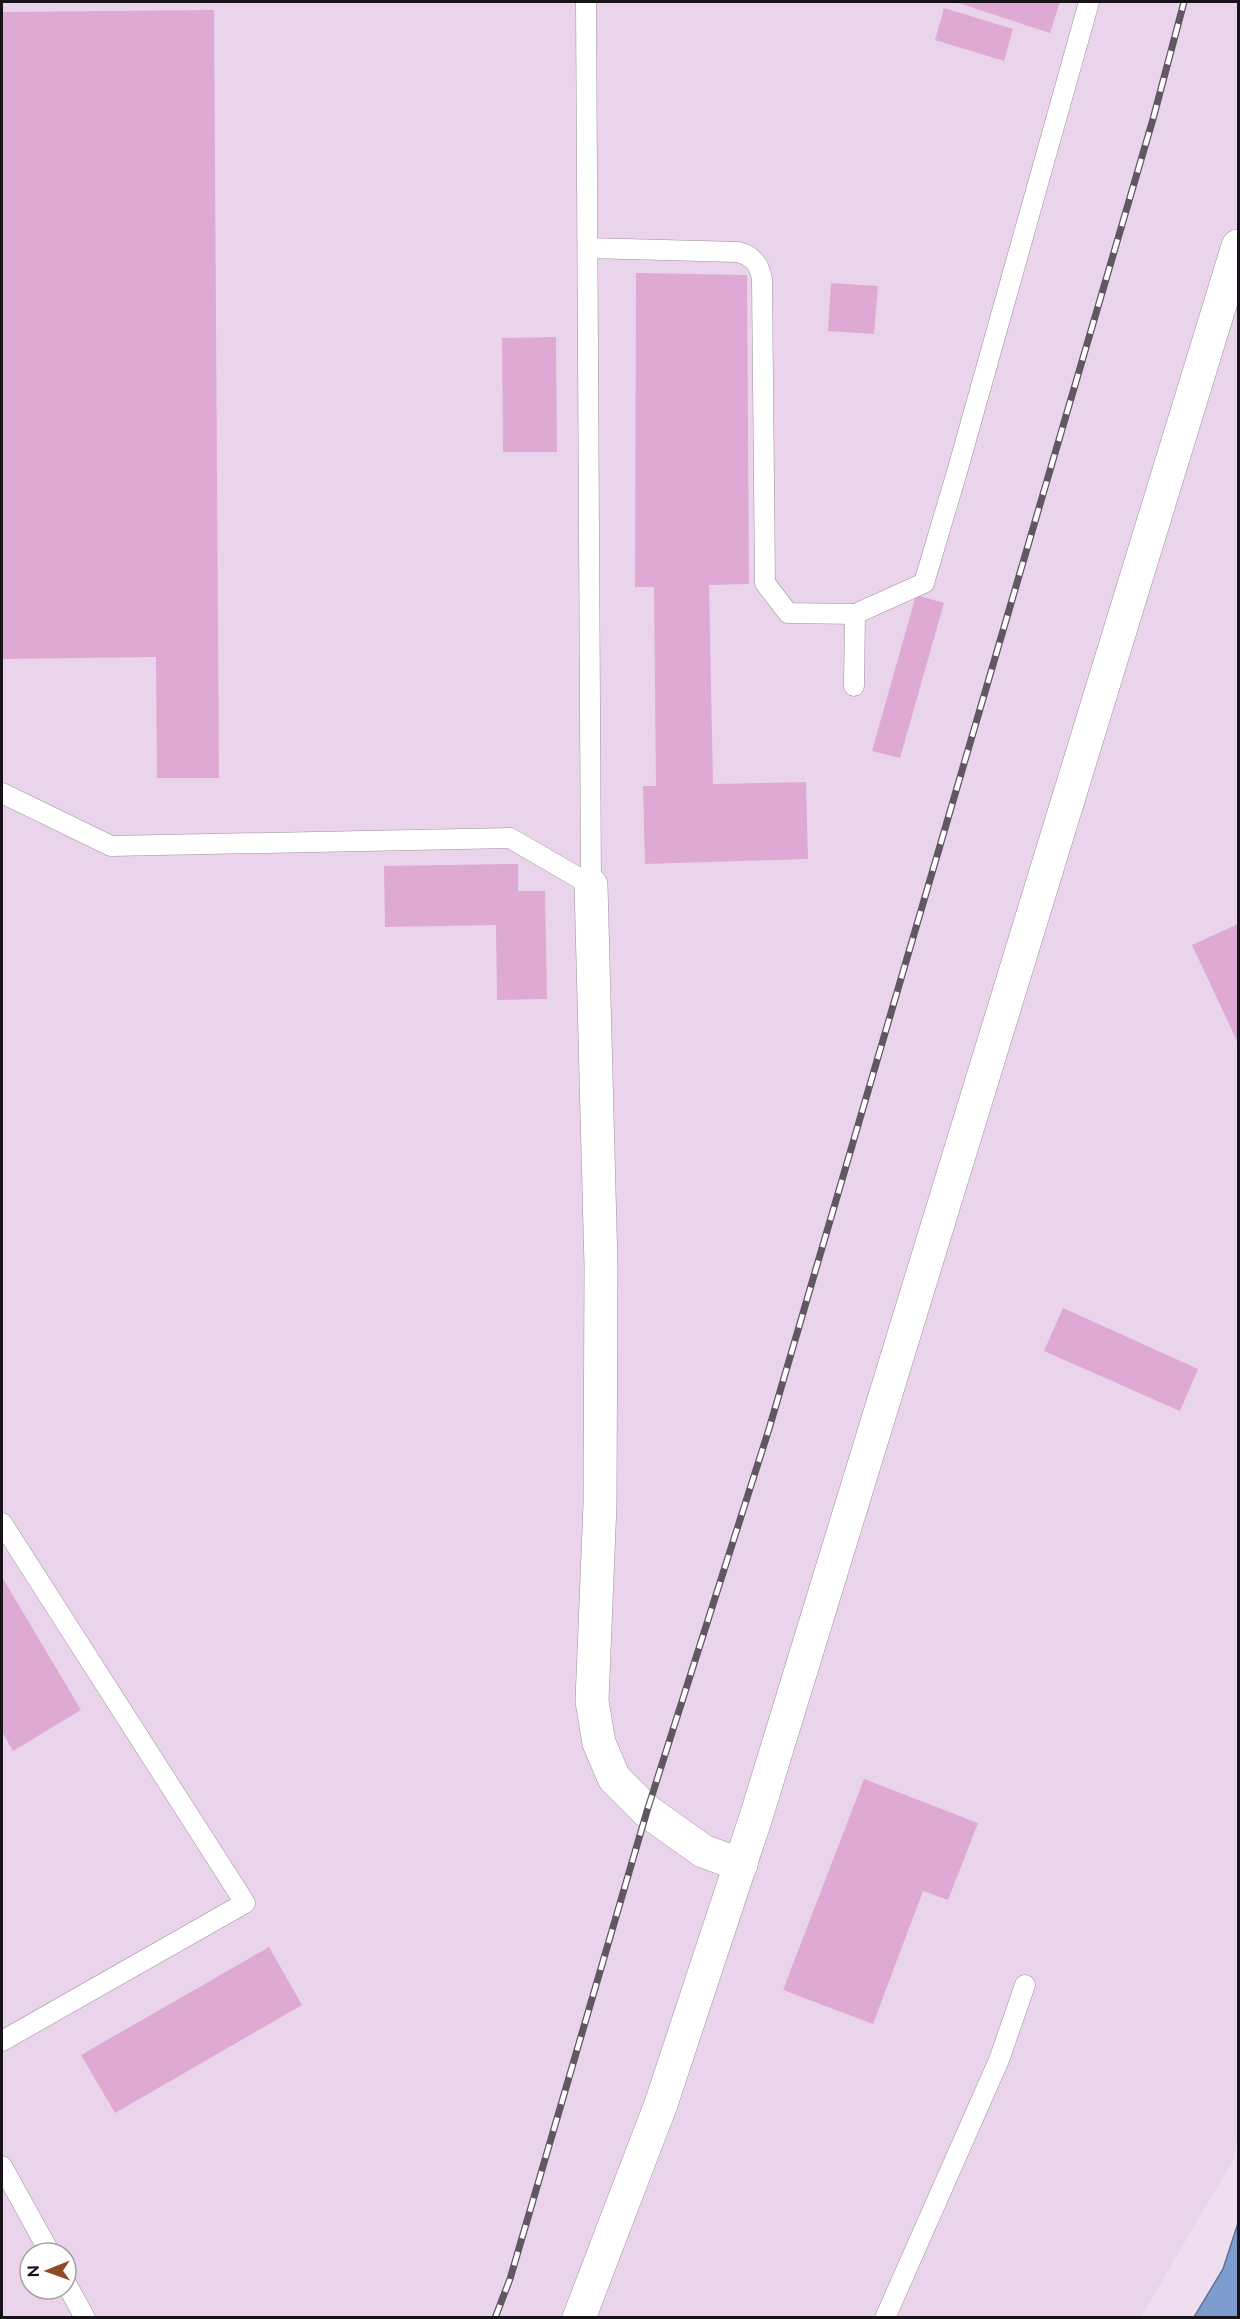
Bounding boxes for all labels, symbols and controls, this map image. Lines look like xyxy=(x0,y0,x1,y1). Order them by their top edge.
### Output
north arrow xyxy=(18,2241,78,2301)
text: N xyxy=(24,2265,43,2278)

